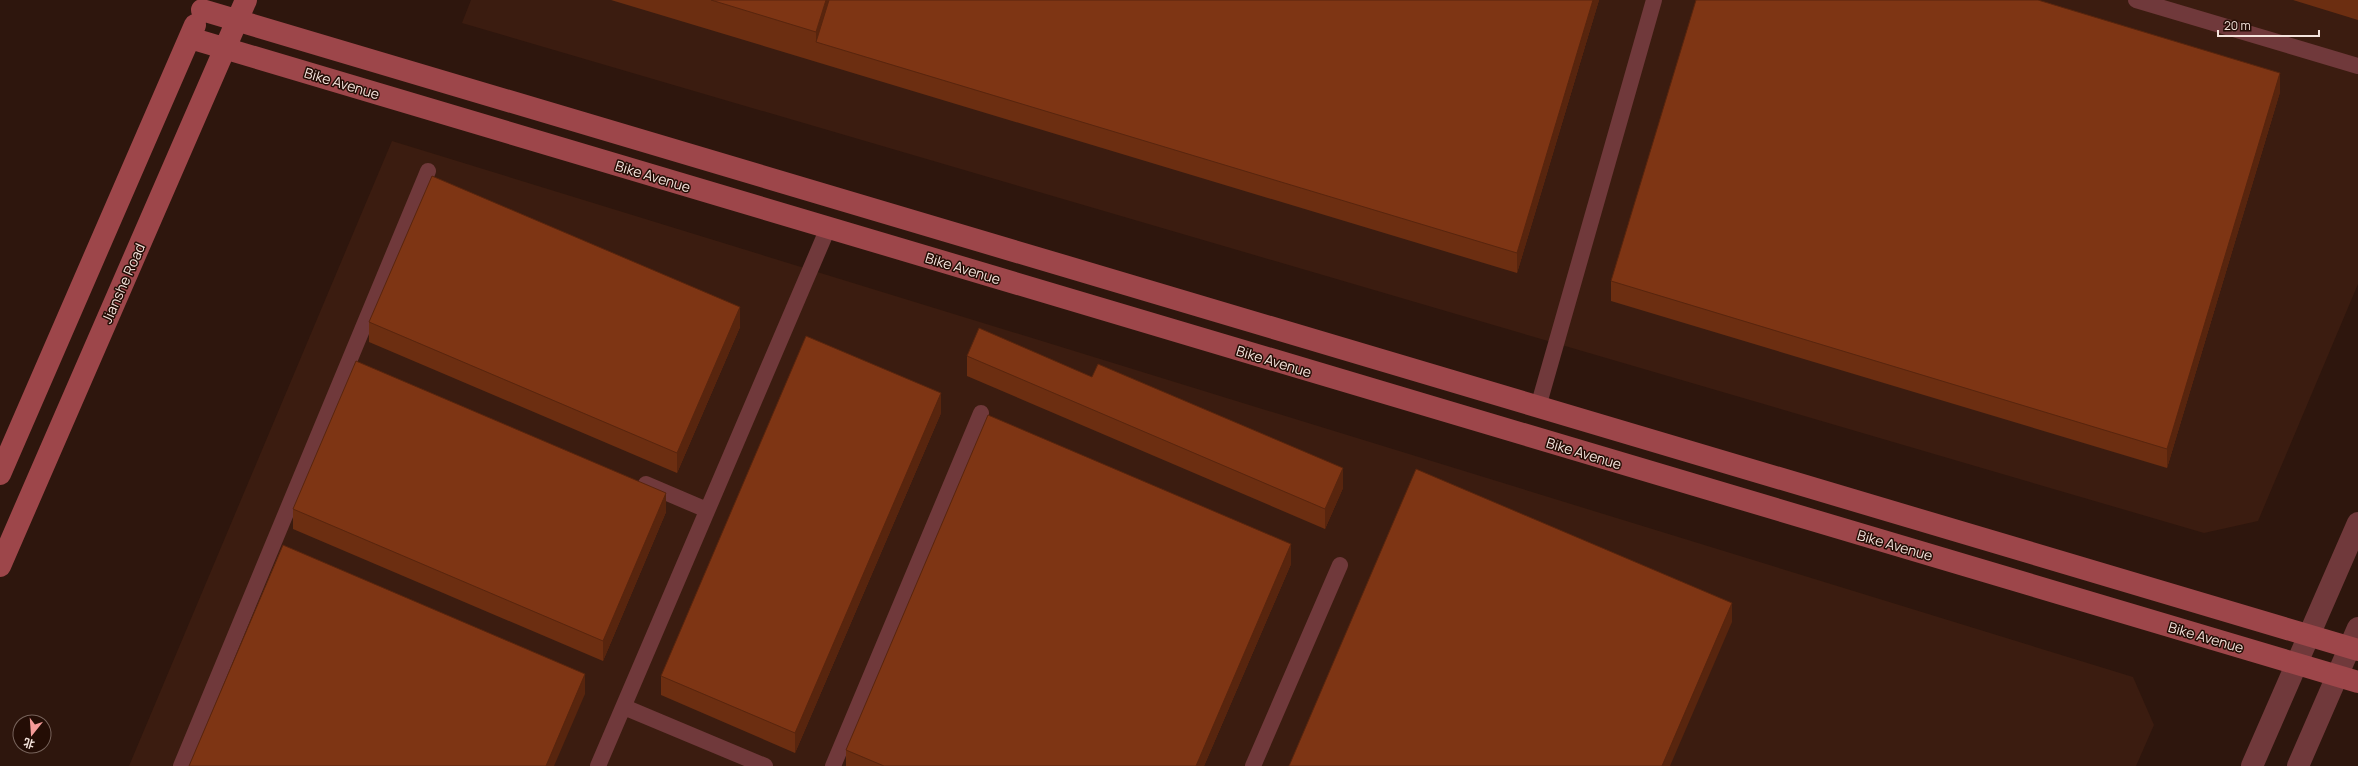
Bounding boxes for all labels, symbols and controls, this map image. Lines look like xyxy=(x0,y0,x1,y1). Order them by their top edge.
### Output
scale bar xyxy=(2218,12,2319,38)
text: 20 m xyxy=(2224,17,2251,34)
street label: Bike Avenue xyxy=(302,63,382,103)
street label: Bike Avenue xyxy=(613,156,693,196)
street label: Jianshe Road xyxy=(97,240,149,326)
street label: Bike Avenue xyxy=(923,248,1003,288)
street label: Bike Avenue xyxy=(1234,341,1314,381)
street label: Bike Avenue xyxy=(1544,433,1624,473)
street label: Bike Avenue xyxy=(1855,525,1935,565)
street label: Bike Avenue xyxy=(2166,617,2246,657)
north arrow xyxy=(12,714,52,754)
text: 北 xyxy=(21,735,36,753)

